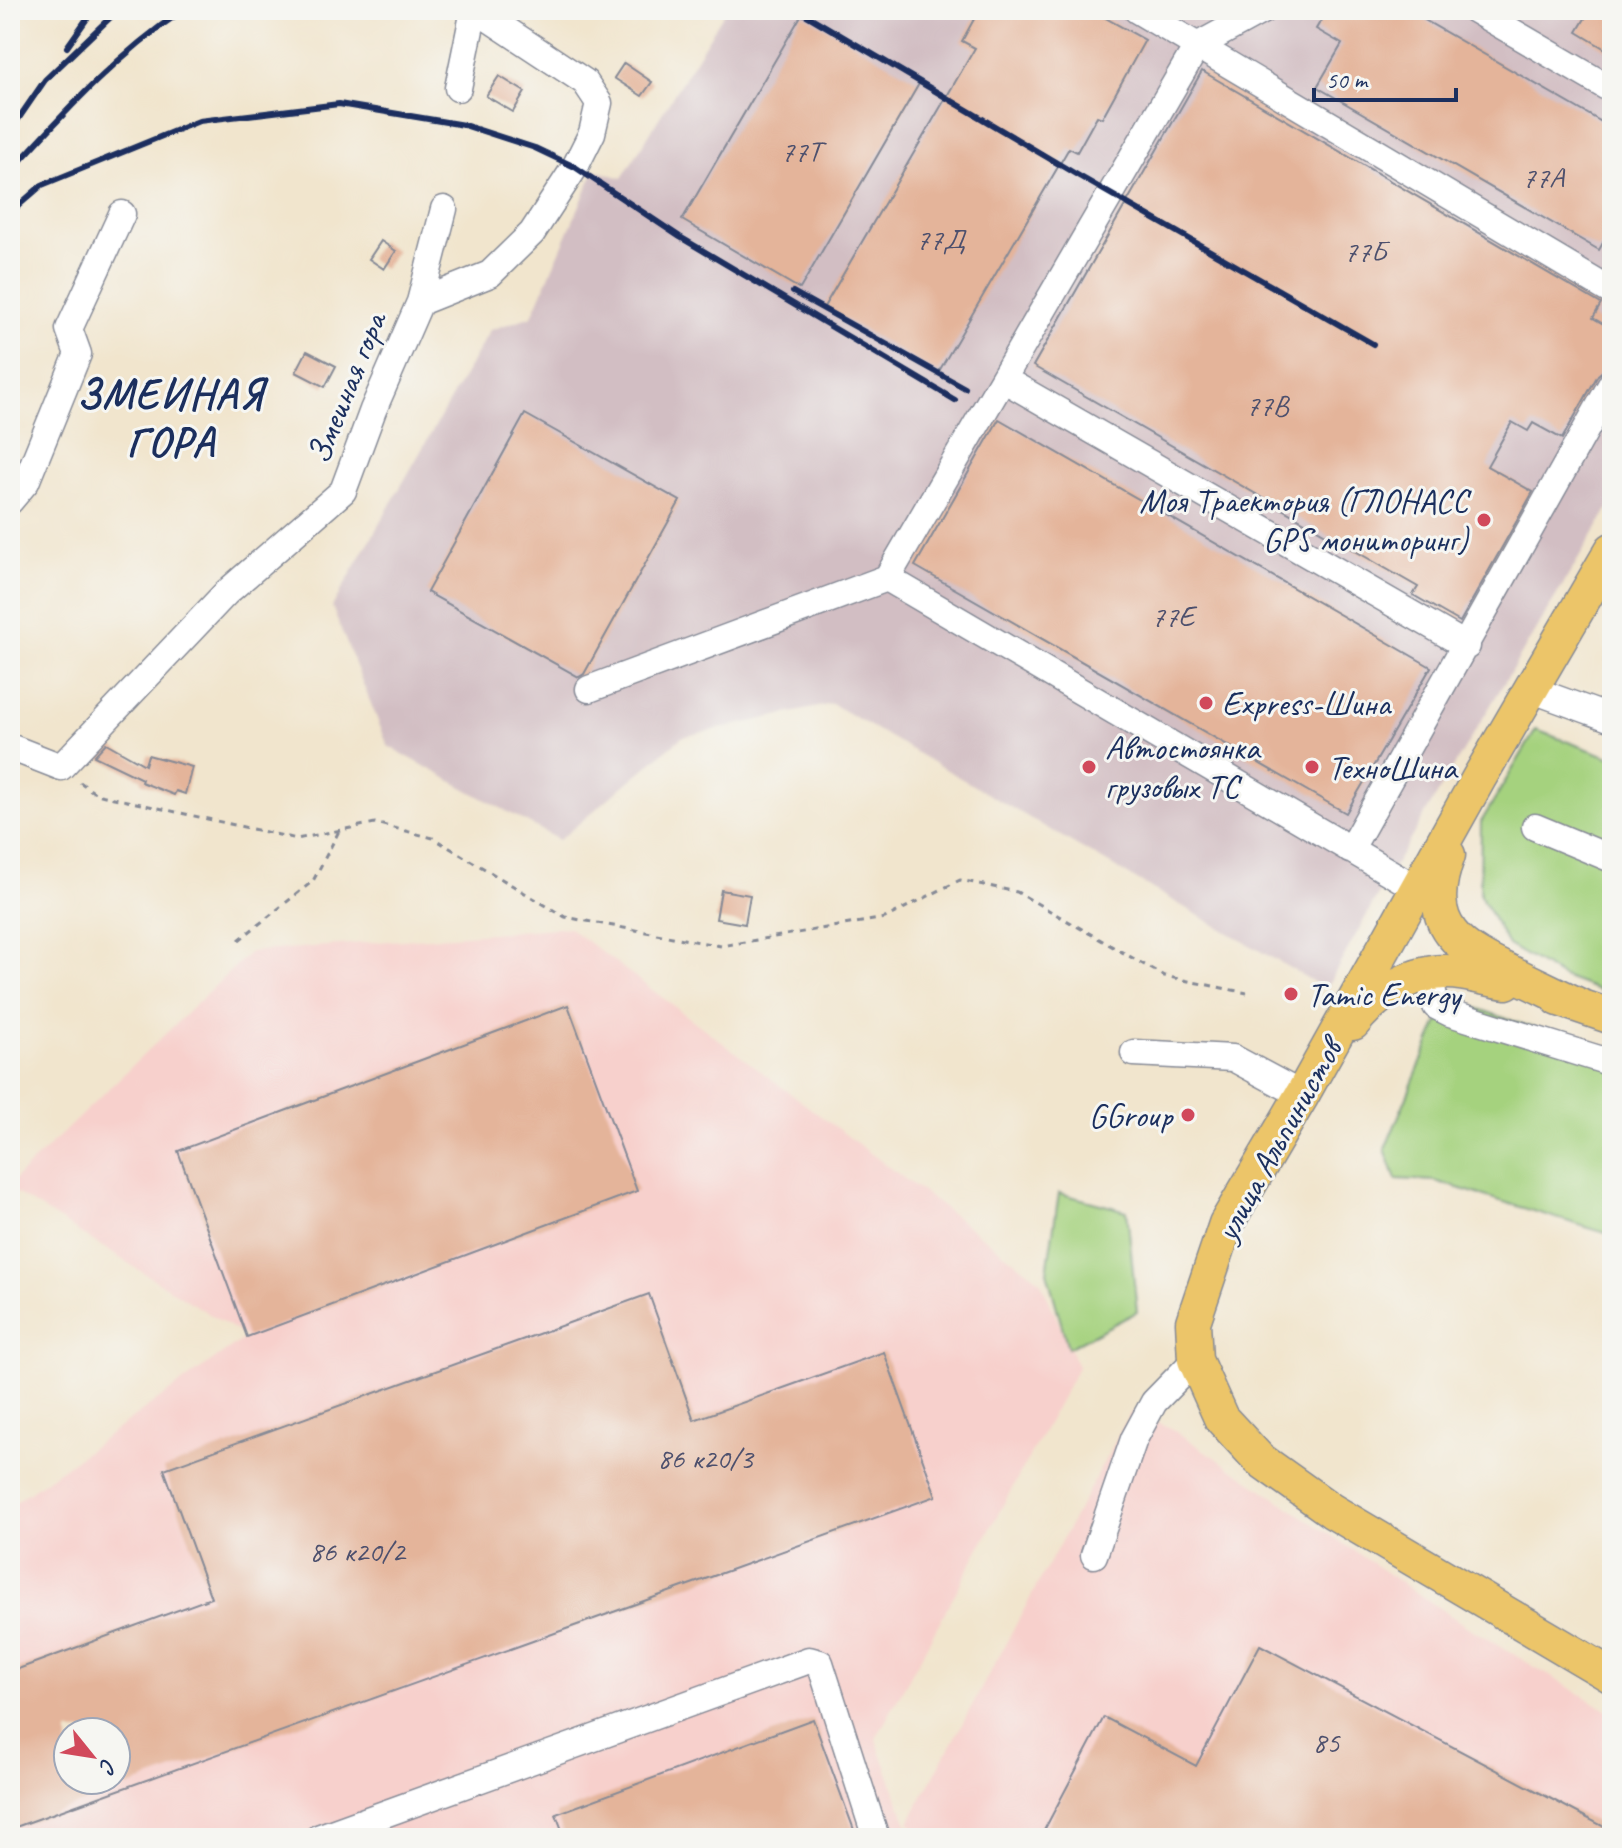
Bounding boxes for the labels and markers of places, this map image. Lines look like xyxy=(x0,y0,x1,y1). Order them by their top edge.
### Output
place label: Моя Траектория (ГЛОНАСС GPS мониторинг) xyxy=(1139,479,1473,561)
marker: Моя Траектория (ГЛОНАСС GPS мониторинг) xyxy=(1475,511,1493,529)
place label: Express-Шина xyxy=(1222,682,1392,725)
marker: Express-Шина xyxy=(1197,694,1215,712)
place label: Автостоянка грузовых ТС xyxy=(1105,726,1262,808)
place label: ТехноШина xyxy=(1328,746,1459,789)
marker: Автостоянка грузовых ТС xyxy=(1080,758,1098,776)
marker: ТехноШина xyxy=(1303,758,1321,776)
place label: Tamic Energy xyxy=(1307,973,1464,1016)
marker: Tamic Energy xyxy=(1282,985,1300,1003)
place label: GGroup xyxy=(1089,1094,1174,1137)
marker: GGroup xyxy=(1179,1106,1197,1124)

